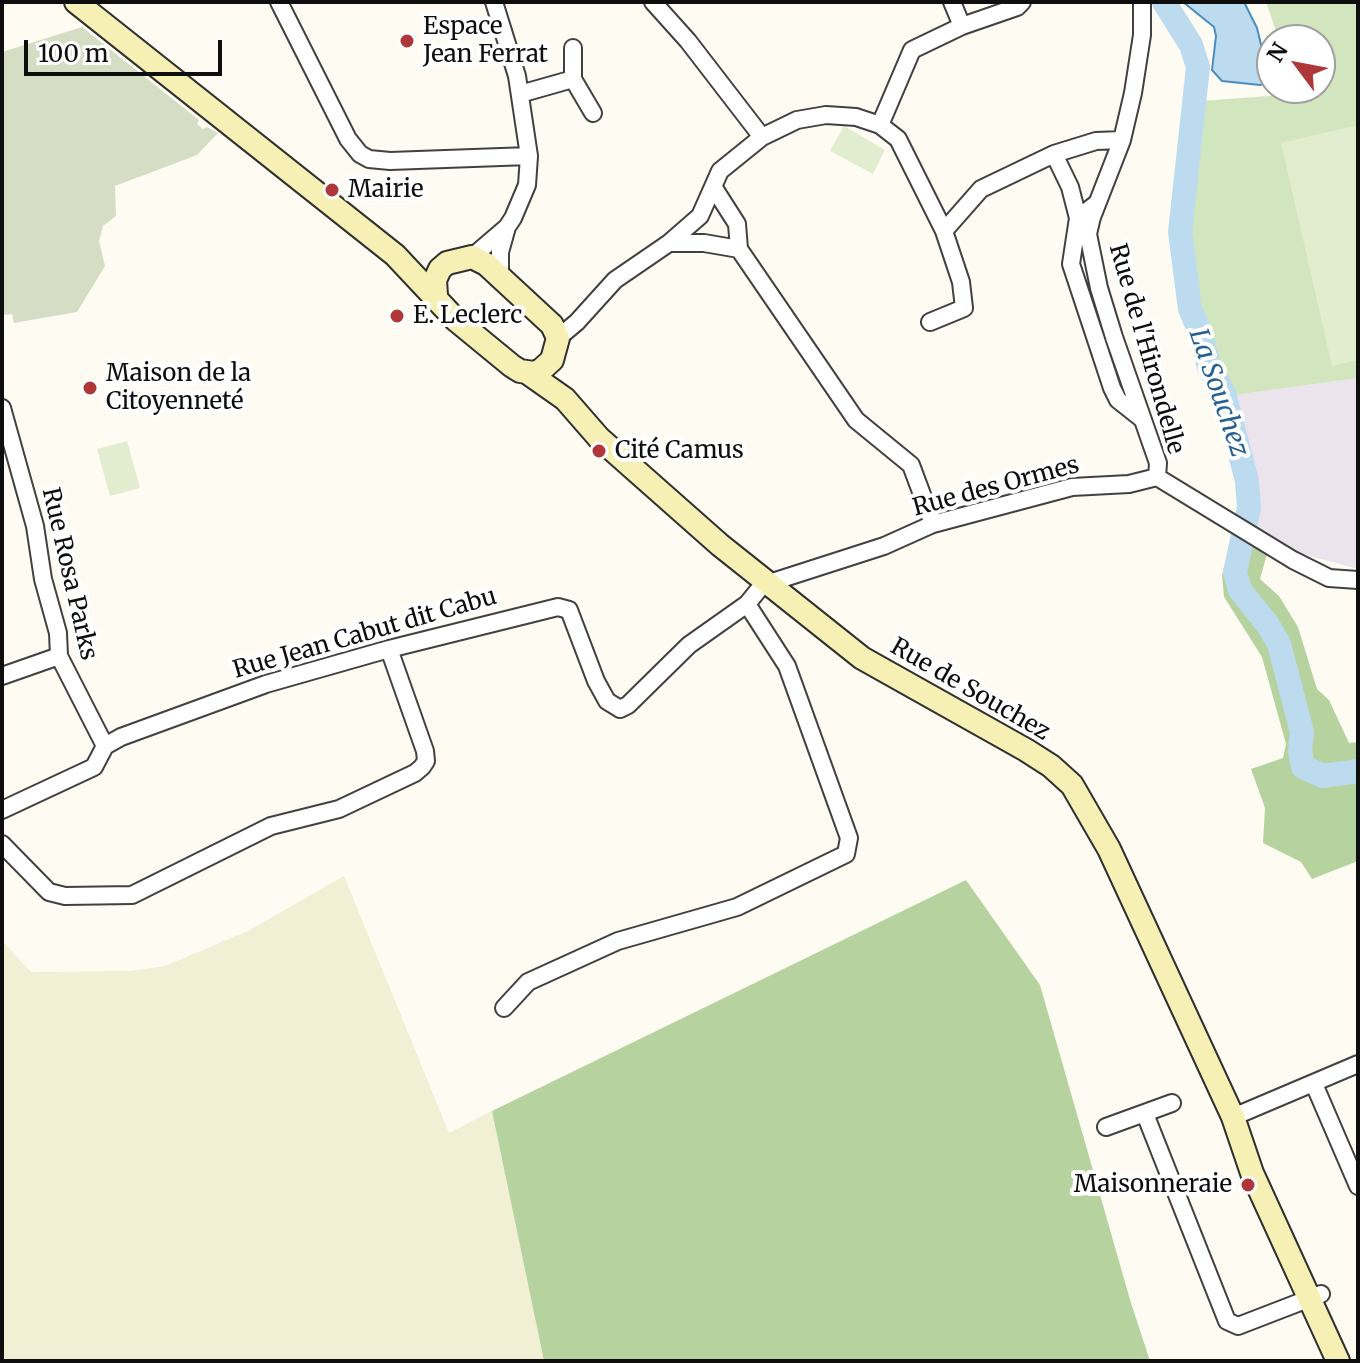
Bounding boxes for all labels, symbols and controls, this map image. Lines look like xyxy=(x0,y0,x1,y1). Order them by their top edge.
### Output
place label: Espace Jean Ferrat xyxy=(423,13,548,69)
scale bar xyxy=(28,24,226,74)
north arrow xyxy=(1256,24,1336,104)
marker: Espace Jean Ferrat xyxy=(398,32,416,50)
text: 100 m xyxy=(38,38,108,69)
text: N xyxy=(1261,38,1294,67)
place label: Mairie xyxy=(348,176,424,204)
marker: Mairie xyxy=(323,181,341,199)
street label: Rue de l'Hirondelle xyxy=(1102,241,1190,457)
place label: E. Leclerc xyxy=(413,302,522,330)
marker: E. Leclerc xyxy=(388,307,406,325)
water label: La Souchez xyxy=(1182,325,1254,461)
place label: Maison de la Citoyenneté xyxy=(106,360,251,416)
marker: Maison de la Citoyenneté xyxy=(81,379,99,397)
place label: Cité Camus xyxy=(615,437,744,465)
marker: Cité Camus xyxy=(590,442,608,460)
street label: Rue des Ormes xyxy=(910,451,1082,523)
street label: Rue Rosa Parks xyxy=(35,485,103,663)
street label: Rue Jean Cabut dit Cabu xyxy=(230,583,500,685)
street label: Rue de Souchez xyxy=(885,633,1055,747)
place label: Maisonneraie xyxy=(1074,1171,1232,1199)
marker: Maisonneraie xyxy=(1239,1176,1257,1194)

